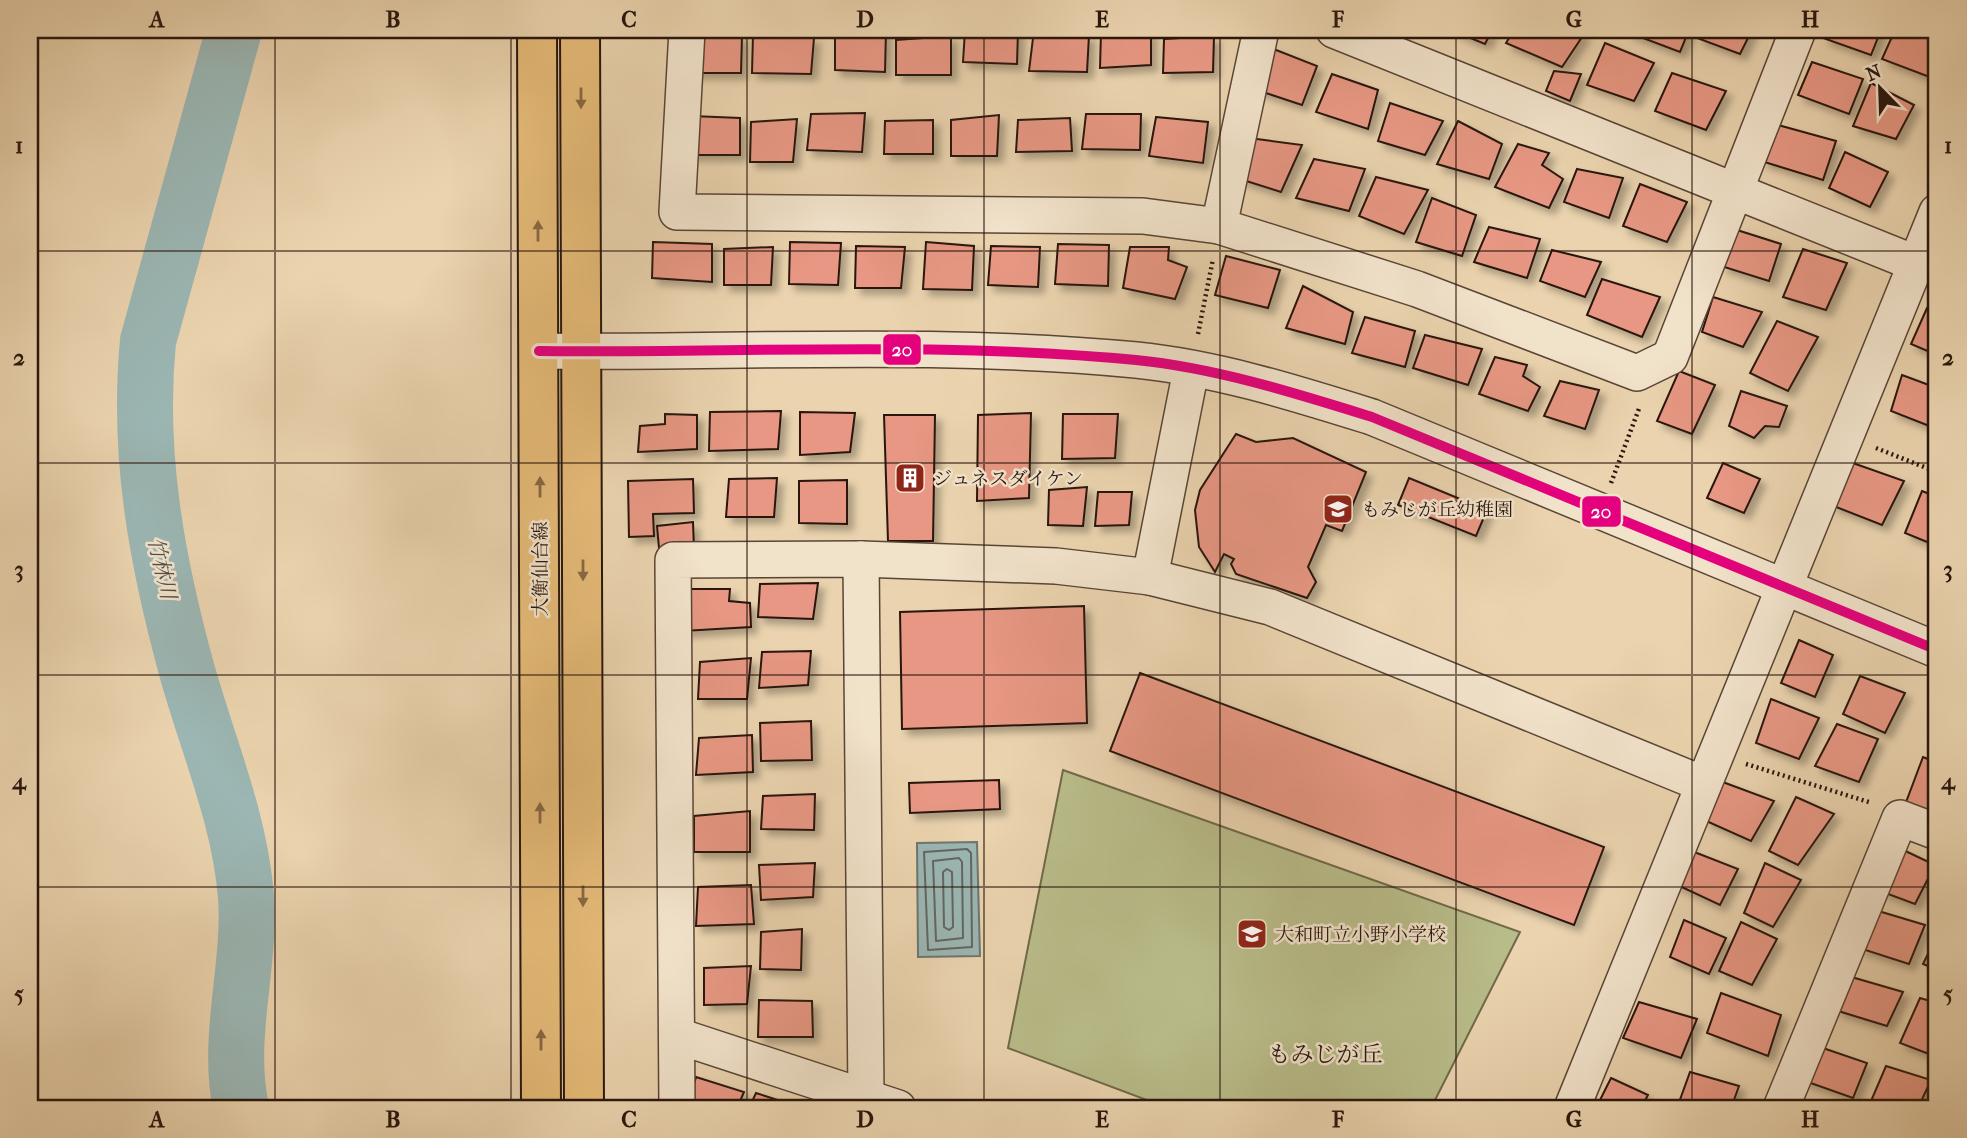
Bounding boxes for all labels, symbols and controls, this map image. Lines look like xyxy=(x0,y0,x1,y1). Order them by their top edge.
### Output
text: A xyxy=(148,6,166,33)
text: B xyxy=(386,6,401,33)
text: C xyxy=(621,6,637,33)
text: D xyxy=(856,6,874,33)
text: E xyxy=(1095,6,1109,33)
text: F xyxy=(1331,6,1345,33)
text: G xyxy=(1566,6,1582,33)
text: H xyxy=(1801,6,1819,33)
north arrow xyxy=(1844,52,1914,122)
text: N xyxy=(1863,60,1885,86)
one-way arrow xyxy=(575,87,587,109)
text: 1 xyxy=(15,132,23,159)
text: 1 xyxy=(1944,132,1952,159)
one-way arrow xyxy=(532,219,544,241)
line badge: 20 xyxy=(882,333,922,366)
text: 20 xyxy=(892,339,912,361)
text: 2 xyxy=(13,344,25,371)
text: 2 xyxy=(1942,344,1954,371)
building icon: ジュネスダイケン xyxy=(893,461,927,495)
place label: ジュネスダイケン xyxy=(933,468,1083,490)
one-way arrow xyxy=(534,476,546,498)
school or university icon: もみじが丘幼稚園 xyxy=(1321,492,1355,526)
line badge: 20 xyxy=(1581,495,1622,528)
place label: もみじが丘幼稚園 xyxy=(1361,499,1513,521)
text: 20 xyxy=(1591,501,1611,523)
street label: 大衡仙台線 xyxy=(530,521,552,617)
water label: 竹林川 xyxy=(143,535,181,603)
text: 3 xyxy=(14,556,24,583)
text: 3 xyxy=(1943,556,1953,583)
one-way arrow xyxy=(577,559,589,581)
text: 4 xyxy=(11,768,27,795)
text: 4 xyxy=(1940,768,1956,795)
one-way arrow xyxy=(534,801,546,823)
one-way arrow xyxy=(577,885,589,907)
school or university icon: 大和町立小野小学校 xyxy=(1235,917,1269,951)
place label: 大和町立小野小学校 xyxy=(1275,924,1446,946)
text: 5 xyxy=(14,980,24,1007)
text: 5 xyxy=(1943,980,1953,1007)
one-way arrow xyxy=(535,1029,547,1051)
district label: もみじが丘 xyxy=(1268,1041,1383,1068)
text: A xyxy=(148,1106,166,1133)
text: B xyxy=(386,1106,401,1133)
text: C xyxy=(621,1106,637,1133)
text: D xyxy=(856,1106,874,1133)
text: E xyxy=(1095,1106,1109,1133)
text: F xyxy=(1331,1106,1345,1133)
text: G xyxy=(1566,1106,1582,1133)
text: H xyxy=(1801,1106,1819,1133)

